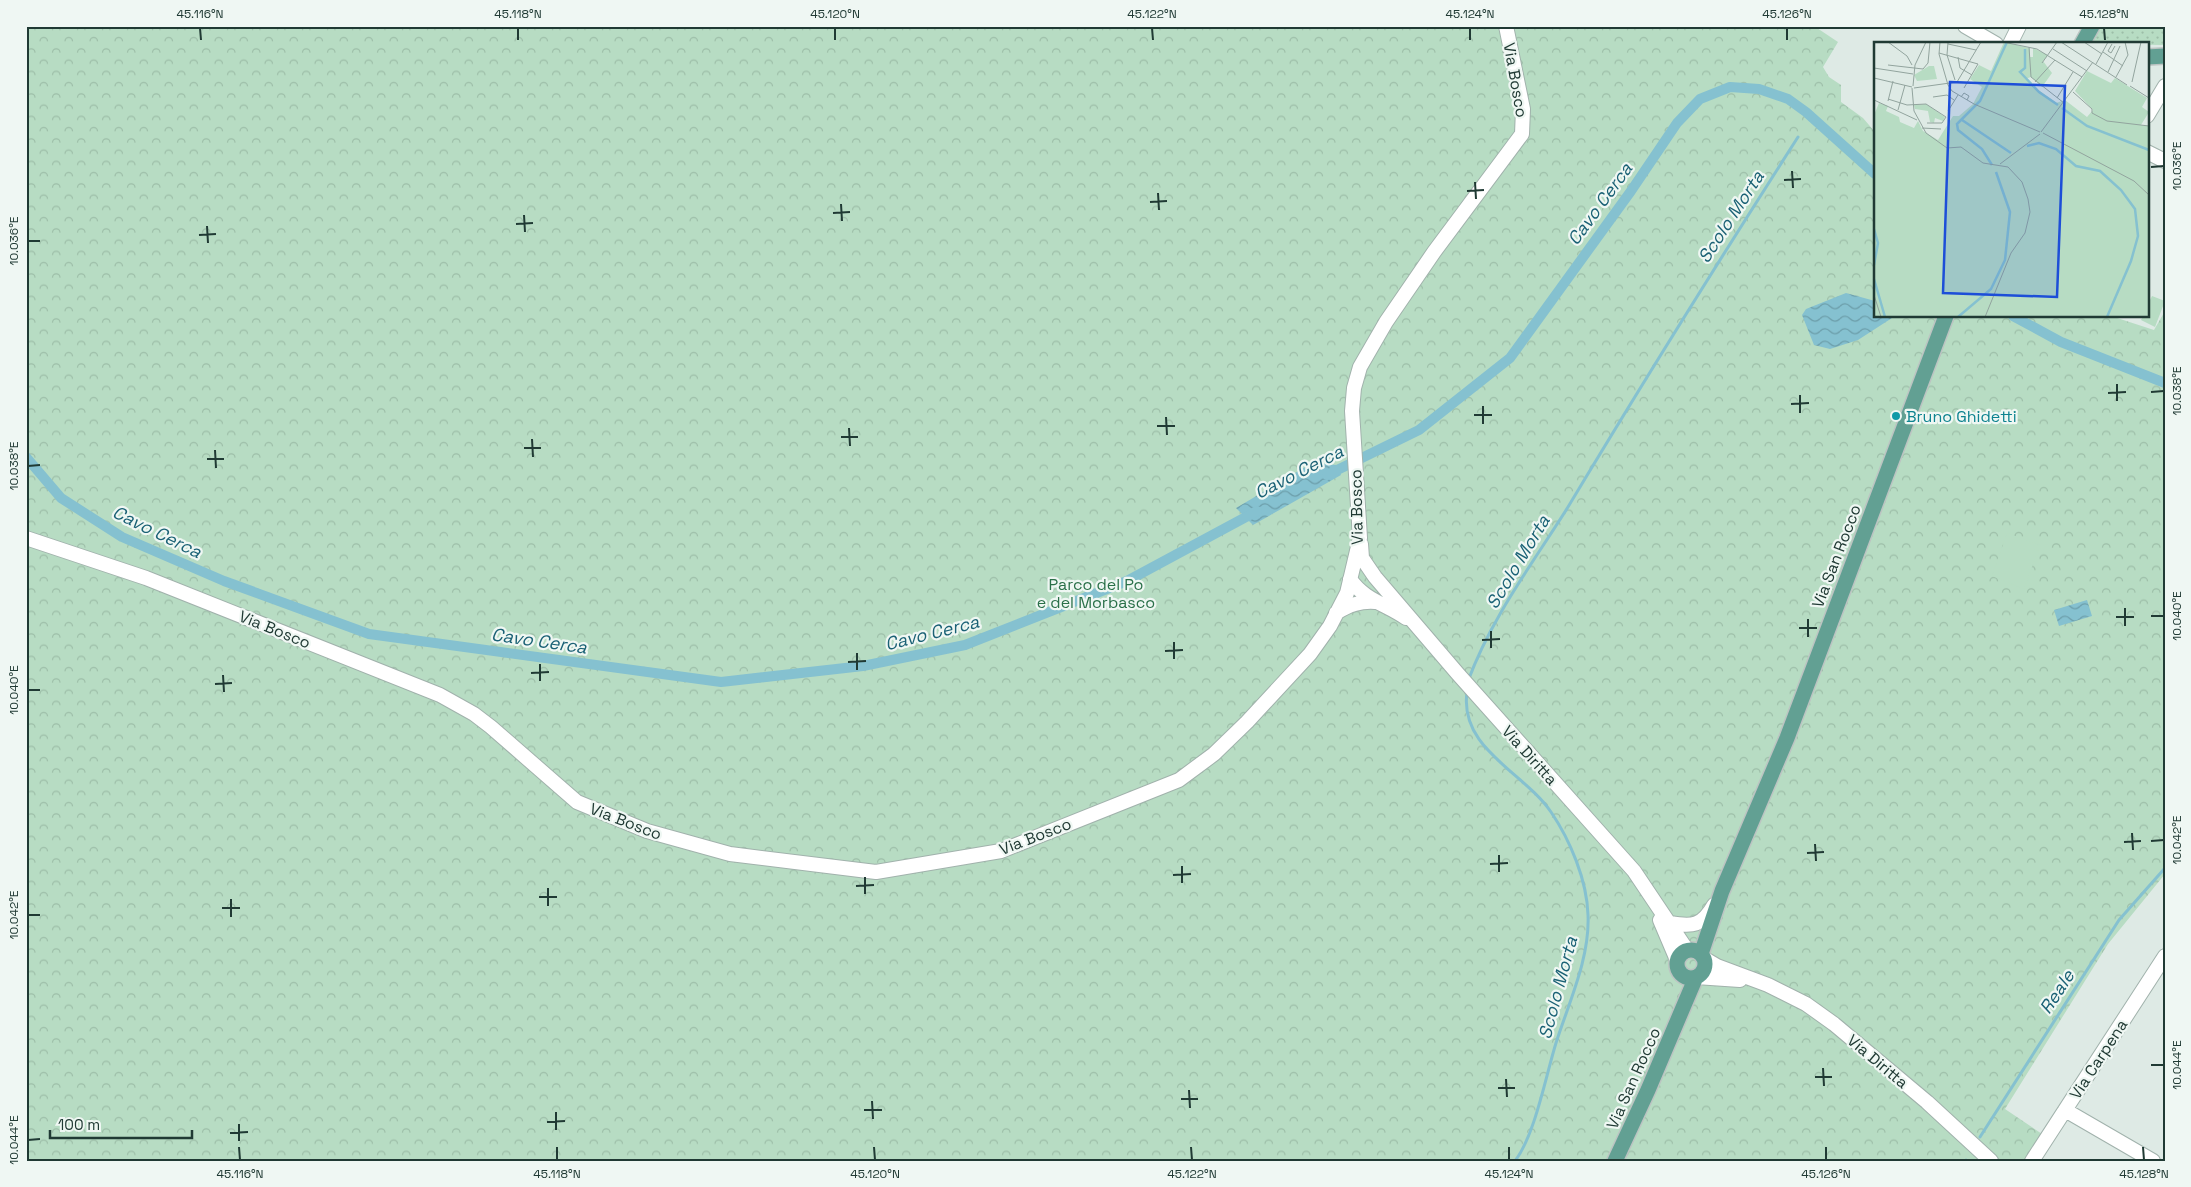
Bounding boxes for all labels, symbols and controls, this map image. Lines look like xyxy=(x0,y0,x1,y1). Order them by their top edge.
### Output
text: 45.116°N xyxy=(176,6,224,22)
text: 45.118°N xyxy=(494,6,542,22)
text: 45.120°N xyxy=(810,6,860,22)
text: 45.122°N xyxy=(1127,6,1177,22)
text: 45.124°N xyxy=(1445,6,1495,22)
text: 45.126°N xyxy=(1762,6,1812,22)
text: 45.128°N xyxy=(2079,6,2129,22)
street label: Via Bosco xyxy=(1499,41,1532,119)
inset map xyxy=(1874,42,2148,318)
text: 10.036°E xyxy=(2169,141,2185,190)
water label: Cavo Cerca xyxy=(1562,157,1638,249)
water label: Scolo Morta xyxy=(1692,166,1769,267)
text: 10.036°E xyxy=(6,216,22,265)
text: 10.038°E xyxy=(2169,366,2185,416)
place label: Bruno Ghidetti xyxy=(1906,406,2017,427)
marker: Bruno Ghidetti xyxy=(1890,410,1902,422)
water label: Cavo Cerca xyxy=(1251,439,1347,504)
text: 10.038°E xyxy=(6,441,22,491)
street label: Via Bosco xyxy=(1345,469,1368,545)
water label: Cavo Cerca xyxy=(109,500,206,563)
street label: Via San Rocco xyxy=(1807,502,1866,611)
water label: Scolo Morta xyxy=(1481,510,1555,613)
park label: Parco del Po e del Morbasco xyxy=(1037,574,1155,613)
text: 10.040°E xyxy=(2169,591,2185,641)
street label: Via Bosco xyxy=(236,606,314,653)
water label: Cavo Cerca xyxy=(882,610,982,655)
water label: Cavo Cerca xyxy=(490,622,589,659)
text: 10.040°E xyxy=(6,665,22,715)
street label: Via Diritta xyxy=(1497,721,1562,790)
street label: Via Bosco xyxy=(587,798,665,845)
street label: Via Bosco xyxy=(996,813,1074,860)
text: 10.042°E xyxy=(2169,815,2185,865)
text: 10.042°E xyxy=(6,890,22,940)
water label: Scolo Morta xyxy=(1533,933,1582,1042)
water label: Reale xyxy=(2034,964,2080,1018)
street label: Via Carpena xyxy=(2065,1015,2132,1103)
street label: Via San Rocco xyxy=(1602,1024,1665,1132)
street label: Via Diritta xyxy=(1843,1030,1913,1093)
text: 10.044°E xyxy=(2169,1040,2185,1090)
scale bar xyxy=(50,1107,192,1139)
text: 10.044°E xyxy=(6,1115,22,1165)
text: 100 m xyxy=(58,1115,100,1134)
text: 45.116°N xyxy=(216,1166,264,1182)
text: 45.118°N xyxy=(533,1166,581,1182)
text: 45.120°N xyxy=(850,1166,900,1182)
text: 45.122°N xyxy=(1167,1166,1217,1182)
text: 45.124°N xyxy=(1484,1166,1534,1182)
text: 45.126°N xyxy=(1801,1166,1851,1182)
text: 45.128°N xyxy=(2119,1166,2169,1182)

